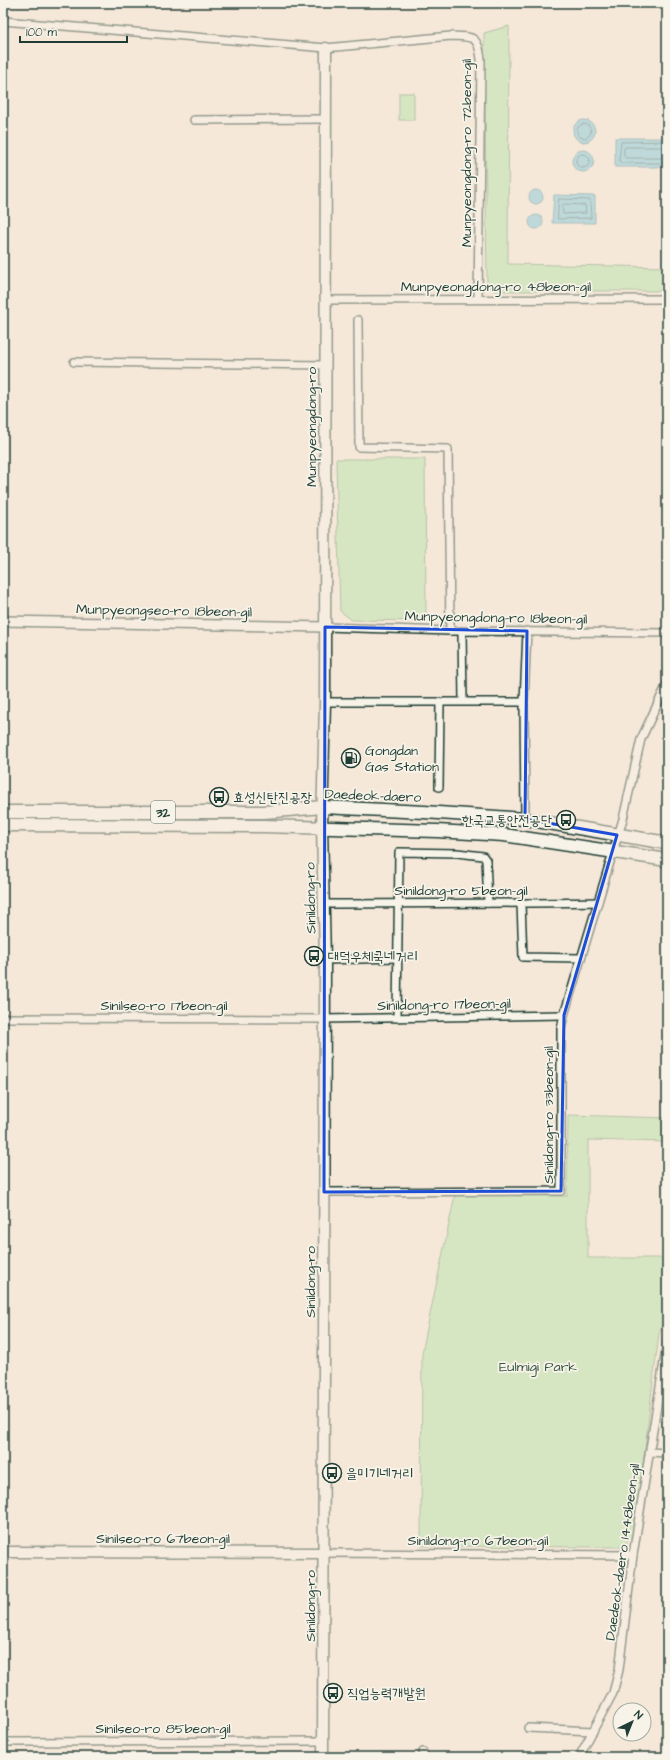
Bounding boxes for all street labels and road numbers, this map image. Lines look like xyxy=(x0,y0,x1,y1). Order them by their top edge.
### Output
street label: Munpyeongdong-ro 72beon-gil xyxy=(457,59,477,247)
street label: Munpyeongdong-ro 48beon-gil xyxy=(401,277,591,297)
street label: Munpyeongdong-ro xyxy=(302,367,322,487)
street label: Munpyeongseo-ro 18beon-gil xyxy=(76,599,252,623)
street label: Munpyeongdong-ro 18beon-gil xyxy=(404,606,588,630)
street label: Daedeok-daero xyxy=(324,784,422,808)
road number: 32 xyxy=(151,801,175,823)
street label: Sinildong-ro xyxy=(300,862,322,934)
street label: Sinildong-ro 5beon-gil xyxy=(394,881,528,901)
street label: Sinildong-ro 17beon-gil xyxy=(377,994,511,1016)
street label: Sinilseo-ro 17beon-gil xyxy=(100,996,228,1016)
street label: Sinildong-ro 33beon-gil xyxy=(539,1046,559,1184)
street label: Sinildong-ro xyxy=(301,1246,321,1318)
street label: Daedeok-daero 1448beon-gil xyxy=(601,1462,645,1642)
street label: Sinilseo-ro 67beon-gil xyxy=(96,1529,230,1549)
street label: Sinildong-ro 67beon-gil xyxy=(408,1531,548,1551)
street label: Sinildong-ro xyxy=(301,1570,321,1642)
street label: Sinilseo-ro 85beon-gil xyxy=(95,1719,231,1739)

